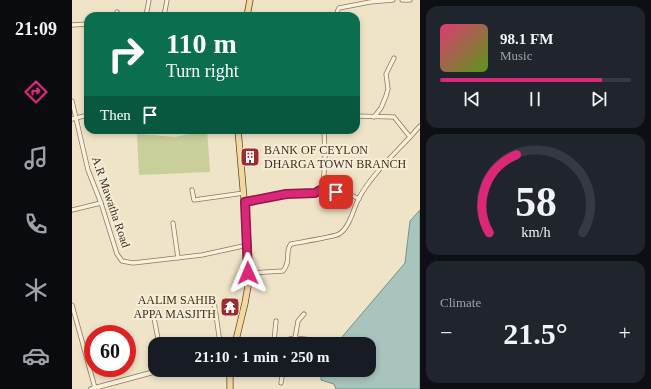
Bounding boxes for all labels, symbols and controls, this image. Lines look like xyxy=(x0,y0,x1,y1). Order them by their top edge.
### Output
text: 21:09 xyxy=(15,19,57,39)
icon: right xyxy=(100,28,152,80)
text: 110 m xyxy=(166,28,237,59)
text: 98.1 FM xyxy=(500,31,553,47)
text: Music xyxy=(500,48,533,63)
text: Turn right xyxy=(166,61,239,81)
icon: directions xyxy=(22,78,50,106)
icon: previous xyxy=(461,88,483,110)
icon: pause xyxy=(524,88,546,110)
icon: next xyxy=(588,88,610,110)
icon: arrive xyxy=(139,104,161,126)
text: Then xyxy=(100,107,131,123)
place label: BANK OF CEYLON DHARGA TOWN BRANCH xyxy=(264,143,407,171)
icon: music xyxy=(22,144,50,172)
building icon: BANK OF CEYLON DHARGA TOWN BRANCH xyxy=(239,146,261,168)
street label: A.R Mawatha Road xyxy=(89,154,133,250)
pin xyxy=(319,175,353,209)
text: 58 xyxy=(515,178,556,224)
icon: arrive xyxy=(325,181,347,203)
icon: phone xyxy=(22,210,50,238)
text: km/h xyxy=(521,223,550,239)
position arrow xyxy=(227,252,269,294)
icon: climate xyxy=(22,276,50,304)
place label: AALIM SAHIB APPA MASJITH xyxy=(133,293,216,321)
text: Climate xyxy=(440,295,481,310)
temple icon: AALIM SAHIB APPA MASJITH xyxy=(219,296,241,318)
text: 21.5° xyxy=(503,317,568,350)
text: − xyxy=(440,320,452,345)
text: + xyxy=(619,320,631,345)
speed limit sign: 60 xyxy=(84,325,136,377)
icon: car xyxy=(22,342,50,370)
text: 21:10 · 1 min · 250 m xyxy=(195,349,330,365)

